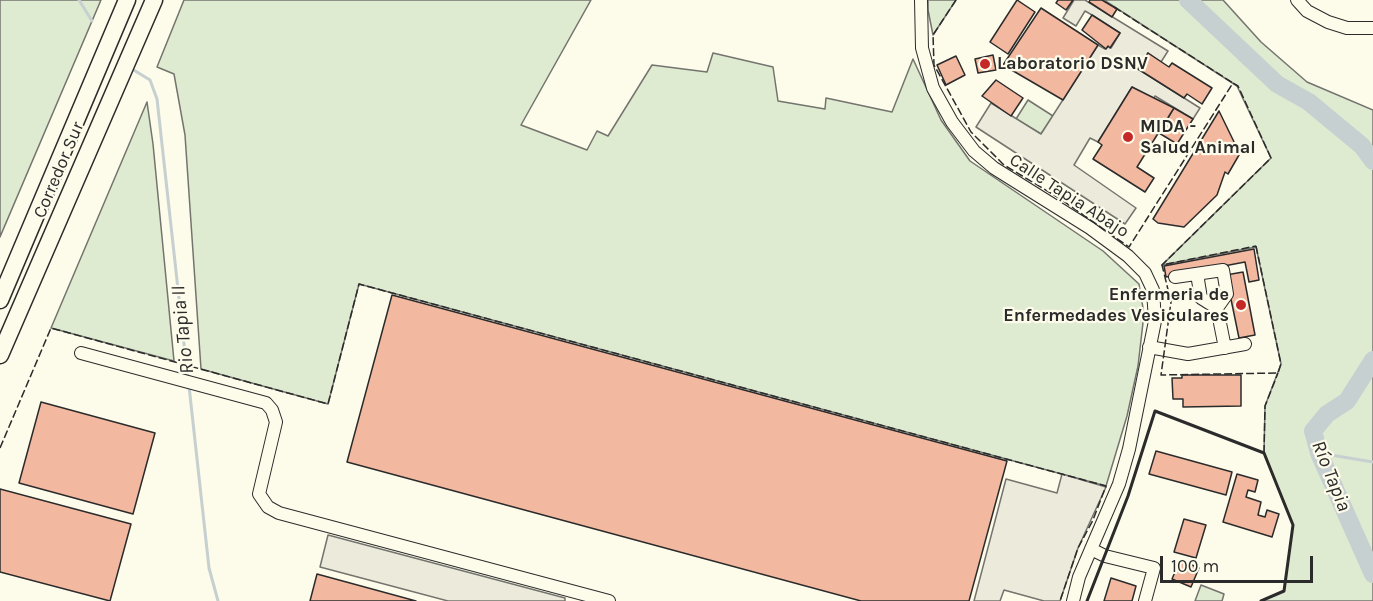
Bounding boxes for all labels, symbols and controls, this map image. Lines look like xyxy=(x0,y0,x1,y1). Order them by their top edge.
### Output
place label: Laboratorio DSNV xyxy=(997,53,1148,75)
marker: Laboratorio DSNV xyxy=(978,57,992,71)
place label: MIDA - Salud Animal xyxy=(1140,116,1256,158)
street label: Corredor Sur xyxy=(29,119,89,221)
marker: MIDA - Salud Animal xyxy=(1121,130,1135,144)
street label: Calle Tapia Abajo xyxy=(1005,149,1133,243)
place label: Enfermeria de Enfermedades Vesiculares xyxy=(1003,284,1229,326)
water label: Rio Tapia II xyxy=(166,285,200,375)
marker: Enfermeria de Enfermedades Vesiculares xyxy=(1234,298,1248,312)
water label: Río Tapia xyxy=(1306,437,1356,515)
scale bar xyxy=(1163,544,1316,582)
text: 100 m xyxy=(1171,555,1219,577)

